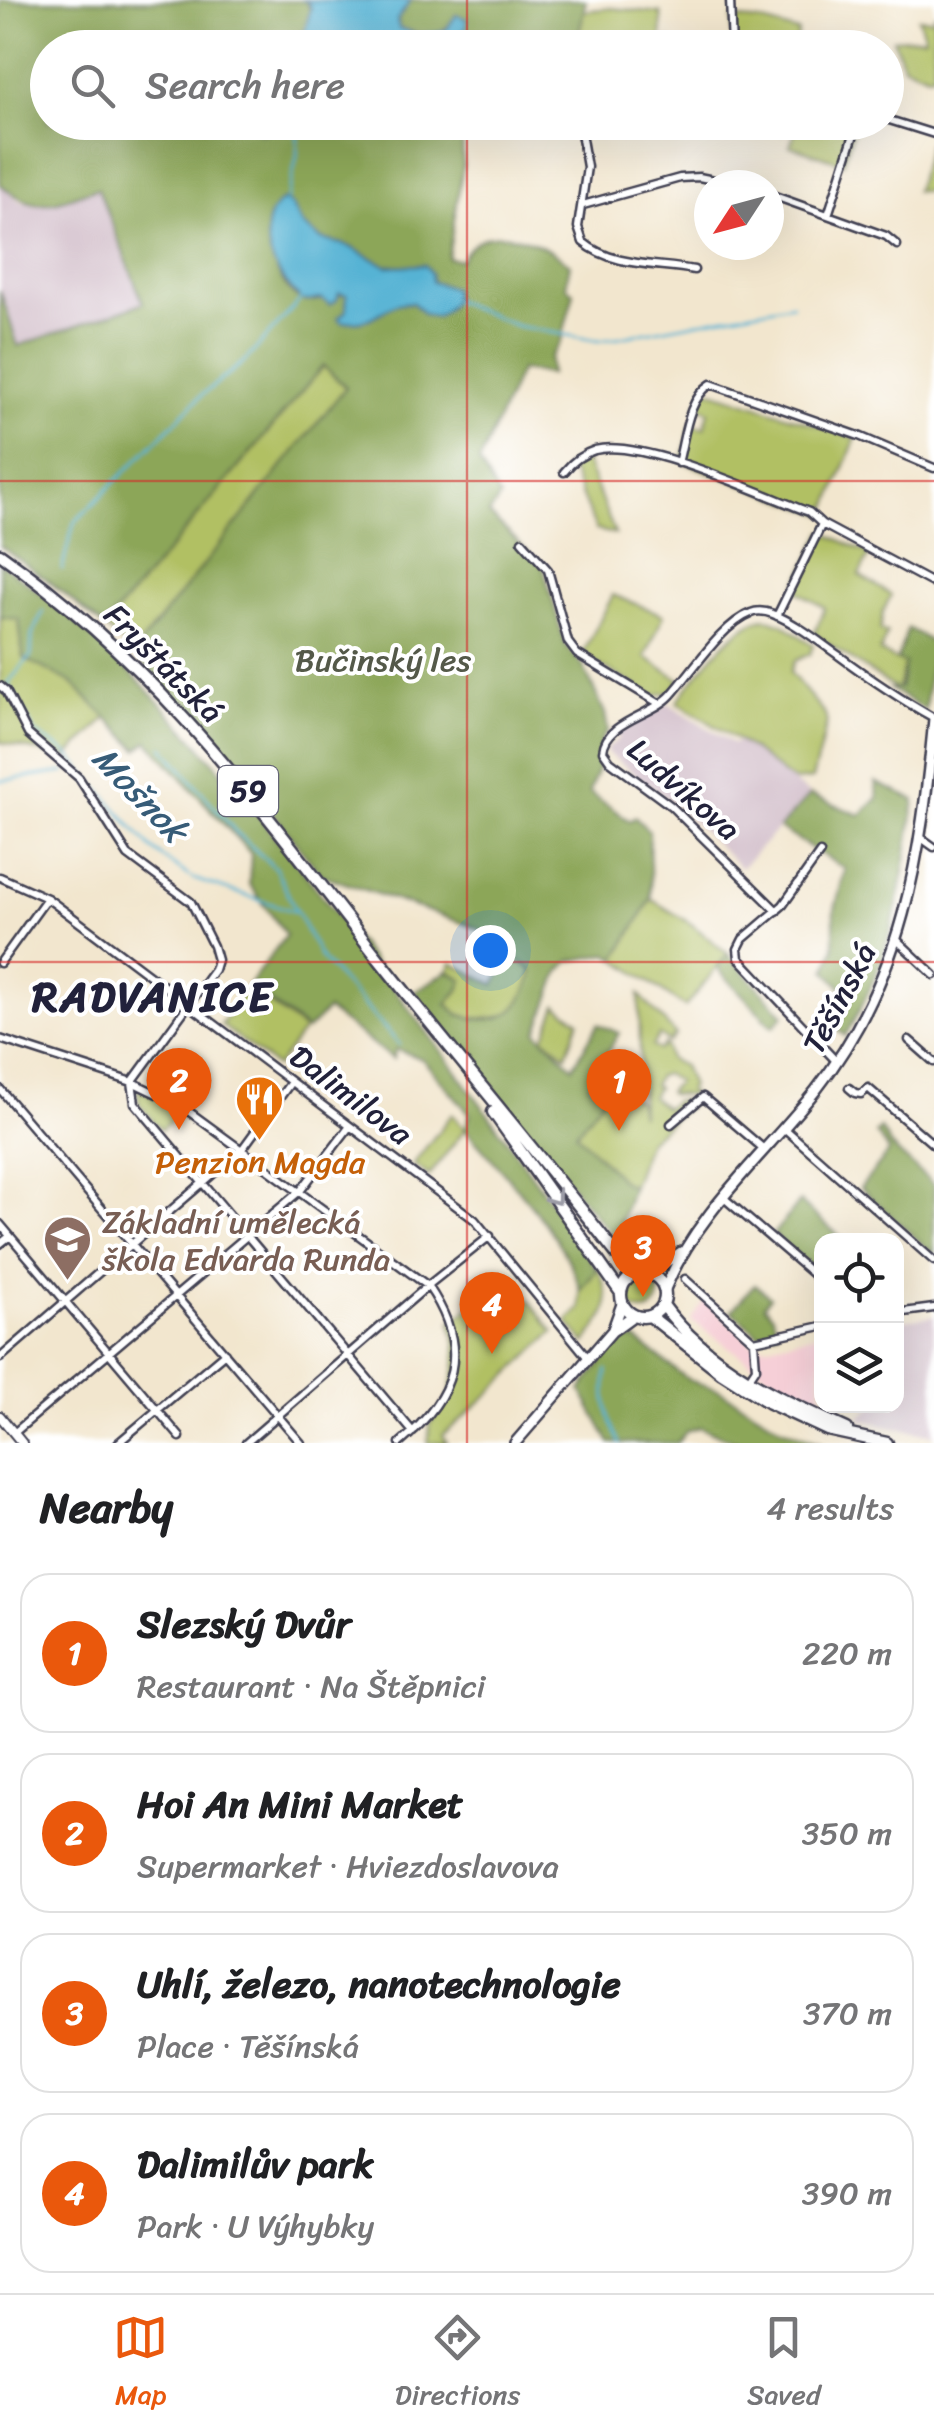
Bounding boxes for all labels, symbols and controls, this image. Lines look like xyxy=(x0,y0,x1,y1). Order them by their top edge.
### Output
search box xyxy=(30,30,904,140)
text: Search here xyxy=(145,52,345,119)
icon: search xyxy=(65,58,120,113)
north arrow xyxy=(694,170,784,260)
street label: Fryštátská xyxy=(90,589,238,737)
park label: Bučinský les xyxy=(295,632,471,689)
street label: Ludvíkova xyxy=(613,723,754,856)
water label: Mošnok xyxy=(77,730,206,861)
road number: 59 xyxy=(218,766,278,816)
your location xyxy=(465,925,516,976)
street label: Těšínská xyxy=(786,932,893,1065)
district label: RADVANICE xyxy=(31,960,275,1034)
street label: Dalimilova xyxy=(276,1030,426,1162)
pin: 2 xyxy=(146,1048,212,1130)
pin: 1 xyxy=(586,1048,652,1131)
restaurant icon: Penzion Magda xyxy=(234,1074,286,1142)
place label: Penzion Magda xyxy=(155,1134,366,1191)
one-way arrow xyxy=(543,1187,561,1205)
place label: Základní umělecká škola Edvarda Runda xyxy=(101,1194,390,1288)
school or university icon: Základní umělecká škola Edvarda Runda xyxy=(41,1214,93,1282)
pin: 3 xyxy=(610,1214,676,1297)
map controls xyxy=(814,1233,904,1413)
button: locate xyxy=(814,1233,904,1323)
pin: 4 xyxy=(460,1272,524,1354)
button: layers xyxy=(814,1323,904,1413)
text: Nearby xyxy=(40,1471,173,1545)
text: 4 results xyxy=(766,1480,894,1537)
text: Slezský Dvůr xyxy=(137,1591,351,1658)
text: 1 xyxy=(68,1625,81,1682)
text: 220 m xyxy=(802,1625,892,1682)
text: Restaurant · Na Štěpnici xyxy=(137,1658,485,1715)
text: Hoi An Mini Market xyxy=(137,1771,463,1838)
text: 2 xyxy=(65,1805,84,1862)
text: 350 m xyxy=(802,1805,892,1862)
text: Supermarket · Hviezdoslavova xyxy=(137,1838,559,1895)
text: Uhlí, železo, nanotechnologie xyxy=(137,1951,621,2018)
text: 3 xyxy=(66,1985,83,2042)
text: 370 m xyxy=(803,1985,892,2042)
text: Place · Těšínská xyxy=(137,2018,359,2075)
text: Dalimilův park xyxy=(137,2131,373,2198)
text: 4 xyxy=(64,2165,85,2222)
text: 390 m xyxy=(802,2165,892,2222)
text: Park · U Výhybky xyxy=(137,2198,374,2255)
tab: Map xyxy=(113,2310,168,2419)
tab: Directions xyxy=(395,2310,520,2419)
tab: Saved xyxy=(747,2310,821,2419)

